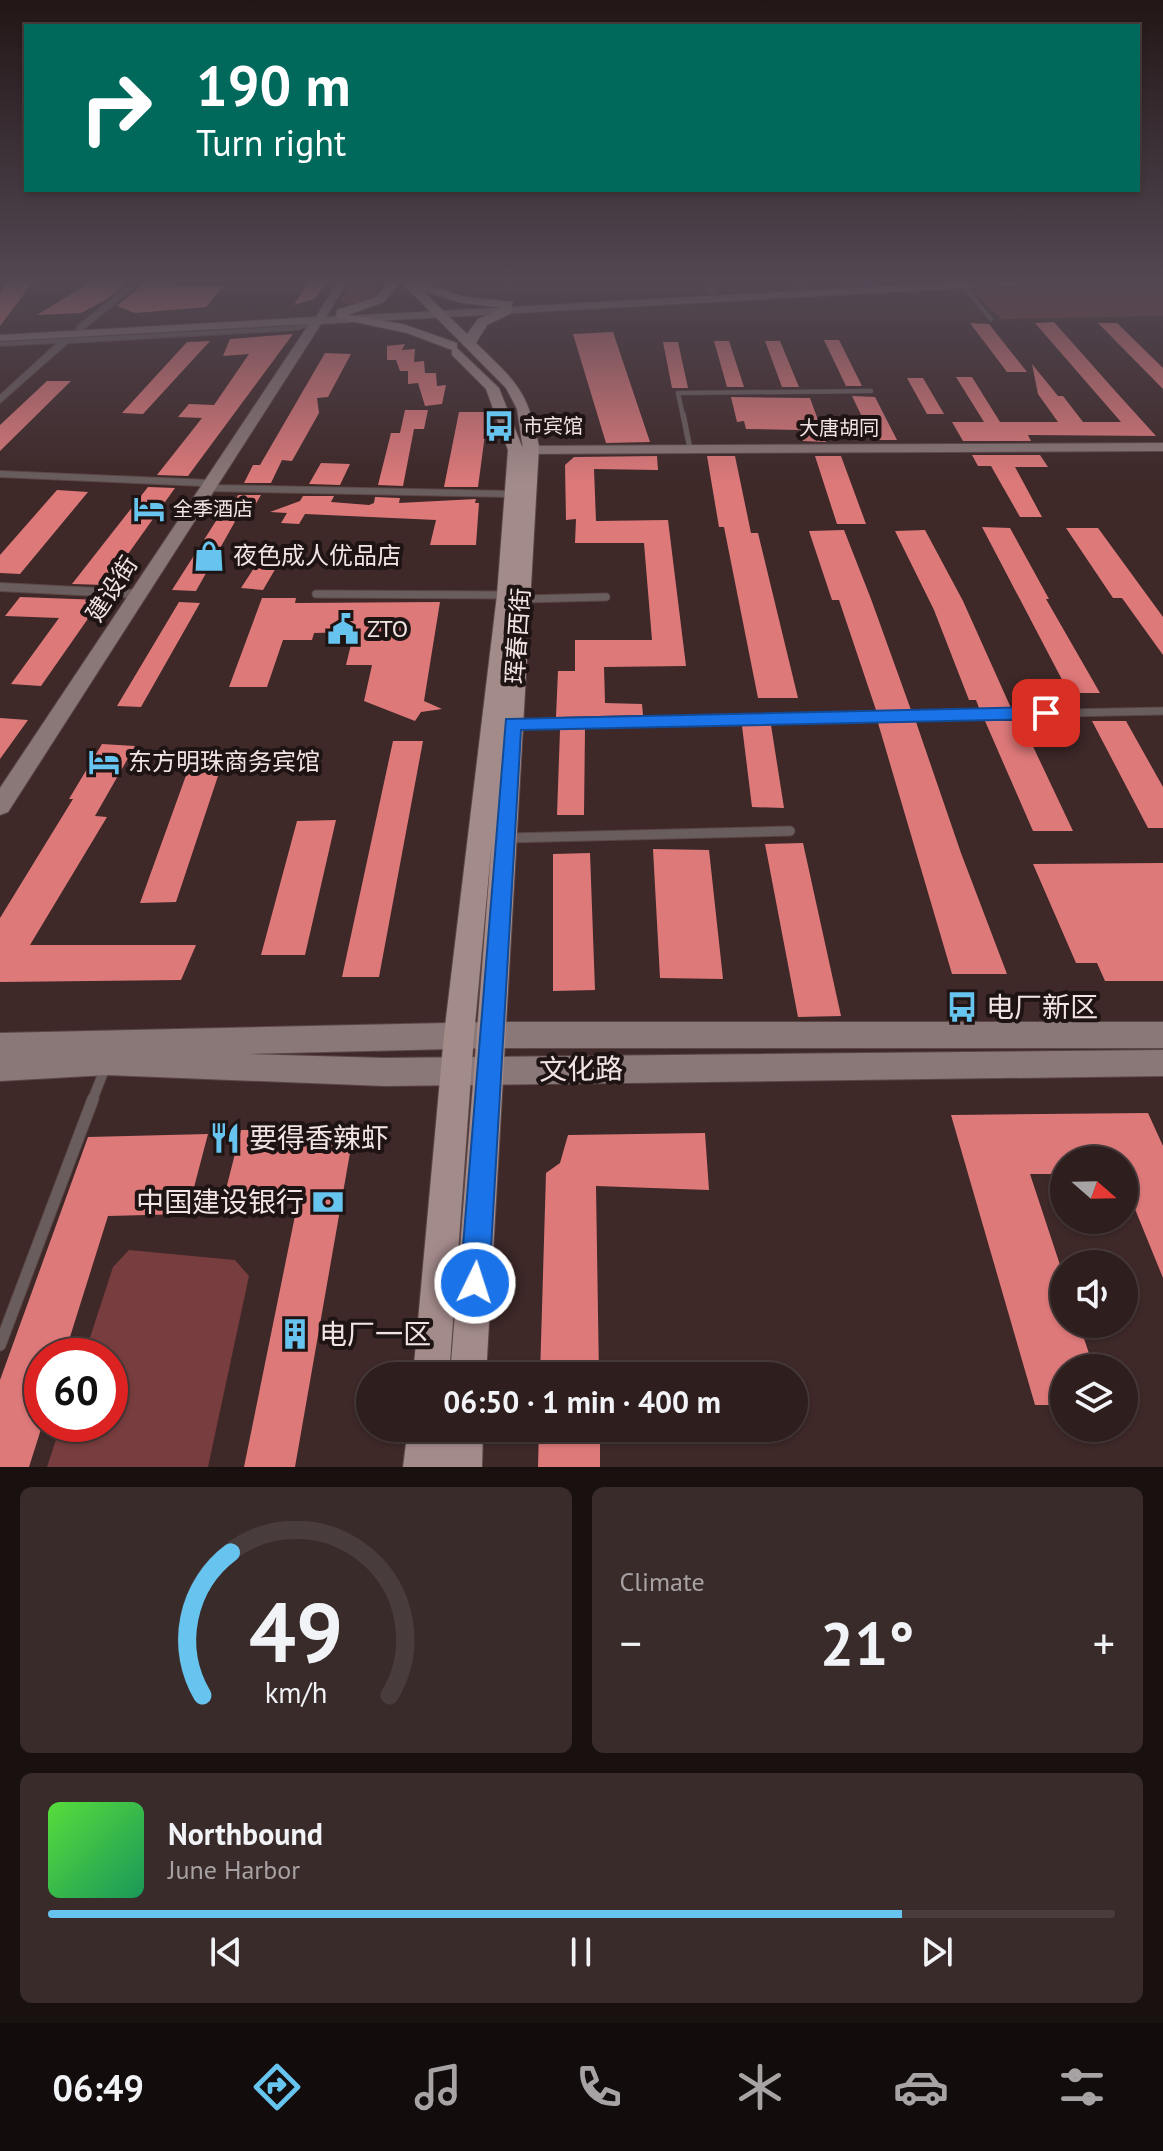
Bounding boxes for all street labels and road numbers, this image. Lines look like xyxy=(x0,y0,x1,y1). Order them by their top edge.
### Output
street label: 大唐胡同 xyxy=(799,415,879,441)
street label: 建设街 xyxy=(79,550,144,627)
street label: 珲春西街 xyxy=(499,587,536,685)
street label: 文化路 xyxy=(539,1049,623,1088)

